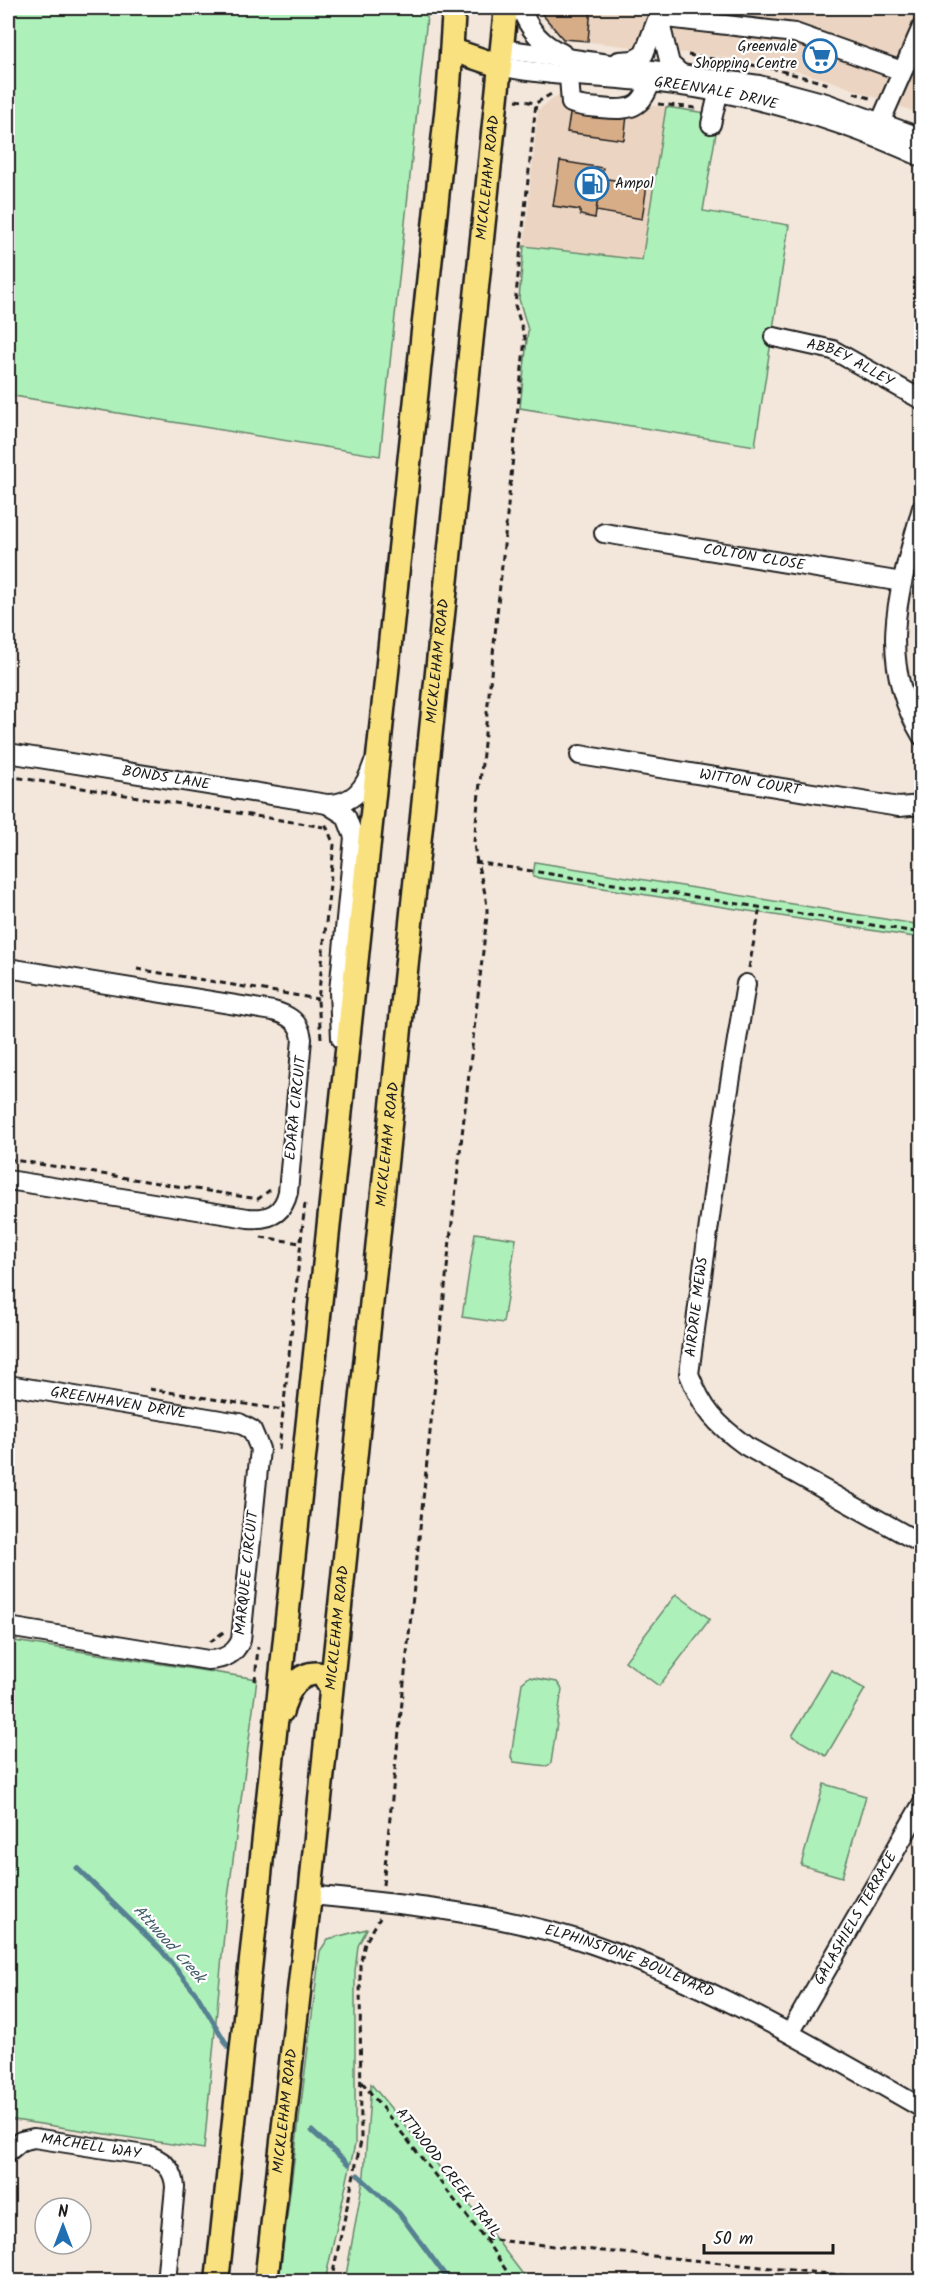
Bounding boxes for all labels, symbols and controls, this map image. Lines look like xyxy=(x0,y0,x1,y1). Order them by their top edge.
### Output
place label: Greenvale Shopping Centre xyxy=(694,35,797,76)
supermarket icon: Greenvale Shopping Centre xyxy=(802,38,838,74)
street label: GREENVALE DRIVE xyxy=(653,70,782,117)
street label: MICKLEHAM ROAD xyxy=(470,114,507,241)
fuel station icon: Ampol xyxy=(574,166,610,202)
place label: Ampol xyxy=(615,172,654,196)
street label: ABBEY ALLEY xyxy=(804,333,899,394)
street label: COLTON CLOSE xyxy=(701,537,808,578)
street label: MICKLEHAM ROAD xyxy=(420,597,457,725)
street label: BONDS LANE xyxy=(120,759,213,797)
street label: WITTON COURT xyxy=(698,763,804,803)
street label: EDARA CIRCUIT xyxy=(279,1053,314,1161)
street label: MICKLEHAM ROAD xyxy=(370,1081,406,1208)
street label: AIRDRIE MEWS xyxy=(679,1256,715,1358)
street label: GREENHAVEN DRIVE xyxy=(49,1380,190,1426)
street label: MARQUEE CIRCUIT xyxy=(229,1508,266,1636)
street label: MICKLEHAM ROAD xyxy=(319,1564,356,1691)
street label: GALASHIELS TERRACE xyxy=(808,1846,905,1990)
water label: Attwood Creek xyxy=(127,1899,213,1991)
street label: ELPHINSTONE BOULEVARD xyxy=(542,1918,719,2005)
street label: MICKLEHAM ROAD xyxy=(266,2047,304,2175)
street label: ATTWOOD CREEK TRAIL xyxy=(389,2103,507,2243)
street label: MACHELL WAY xyxy=(39,2127,144,2166)
north arrow xyxy=(33,2196,93,2256)
text: N xyxy=(58,2200,68,2225)
scale bar xyxy=(704,2217,833,2255)
text: 50 m xyxy=(713,2225,753,2254)

